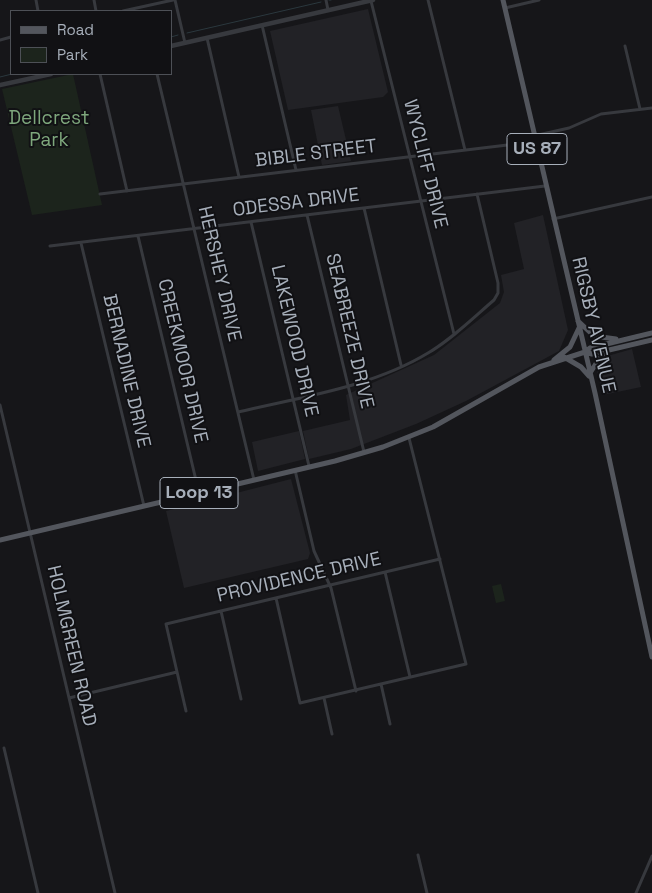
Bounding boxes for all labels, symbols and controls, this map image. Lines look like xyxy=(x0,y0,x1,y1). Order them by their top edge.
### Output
legend xyxy=(10,10,172,75)
text: Road xyxy=(57,20,94,39)
text: Park xyxy=(57,45,88,64)
street label: WYCLIFF DRIVE xyxy=(398,97,452,231)
park label: Dellcrest Park xyxy=(8,108,90,152)
road number: US 87 xyxy=(507,134,567,164)
street label: BIBLE STREET xyxy=(254,135,378,173)
street label: ODESSA DRIVE xyxy=(231,184,361,222)
street label: HERSHEY DRIVE xyxy=(192,204,246,344)
street label: SEABREEZE DRIVE xyxy=(320,251,378,411)
street label: RIGSBY AVENUE xyxy=(566,255,620,395)
street label: LAKEWOOD DRIVE xyxy=(265,263,323,419)
street label: CREEKMOOR DRIVE xyxy=(152,277,212,445)
street label: BERNADINE DRIVE xyxy=(97,292,155,450)
road number: Loop 13 xyxy=(160,478,238,508)
street label: PROVIDENCE DRIVE xyxy=(215,548,383,608)
street label: HOLMGREEN ROAD xyxy=(41,563,101,729)

